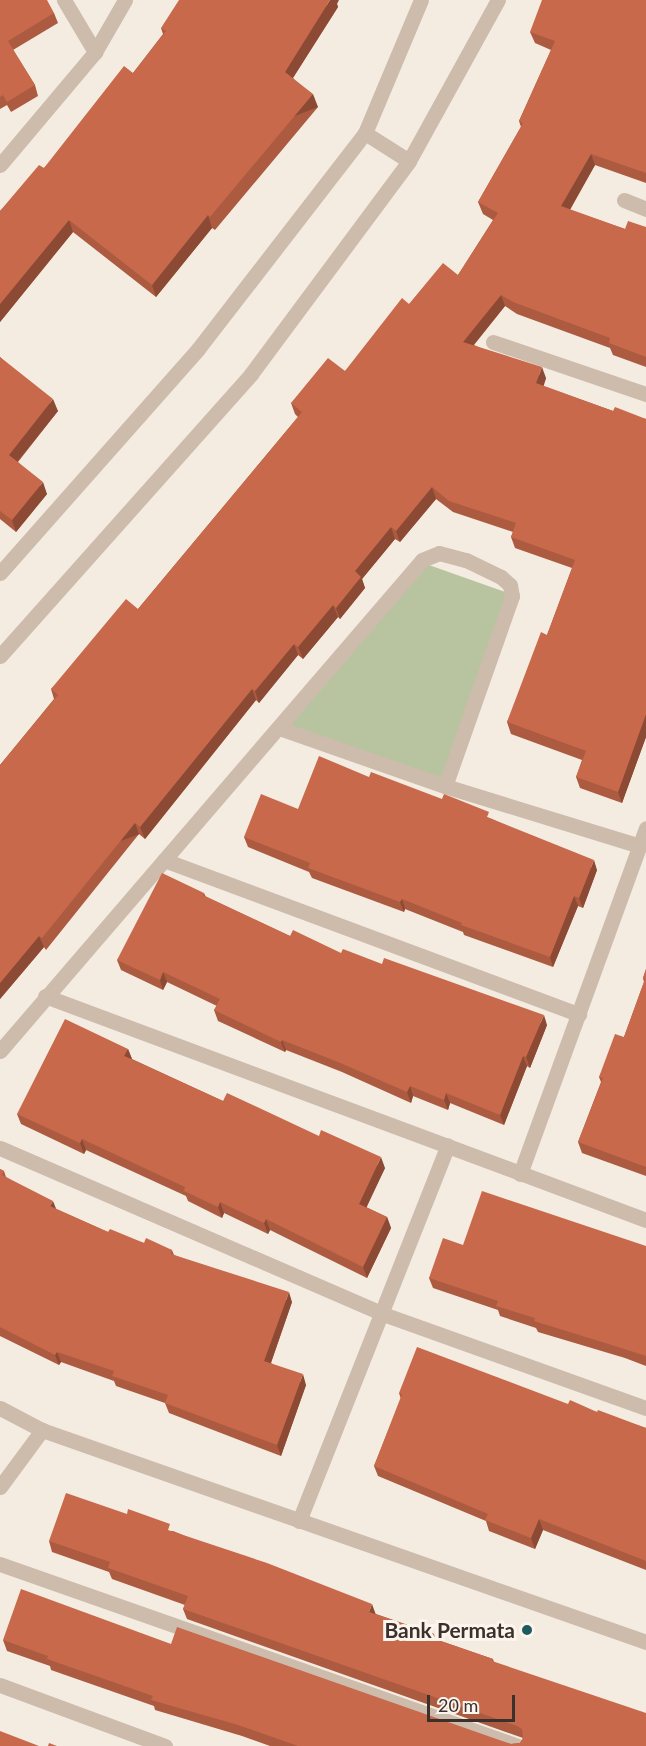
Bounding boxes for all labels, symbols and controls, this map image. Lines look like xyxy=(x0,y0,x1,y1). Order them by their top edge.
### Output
place label: Bank Permata xyxy=(384,1617,515,1643)
marker: Bank Permata xyxy=(520,1623,534,1637)
scale bar xyxy=(430,1683,518,1721)
text: 20 m xyxy=(438,1694,478,1716)

